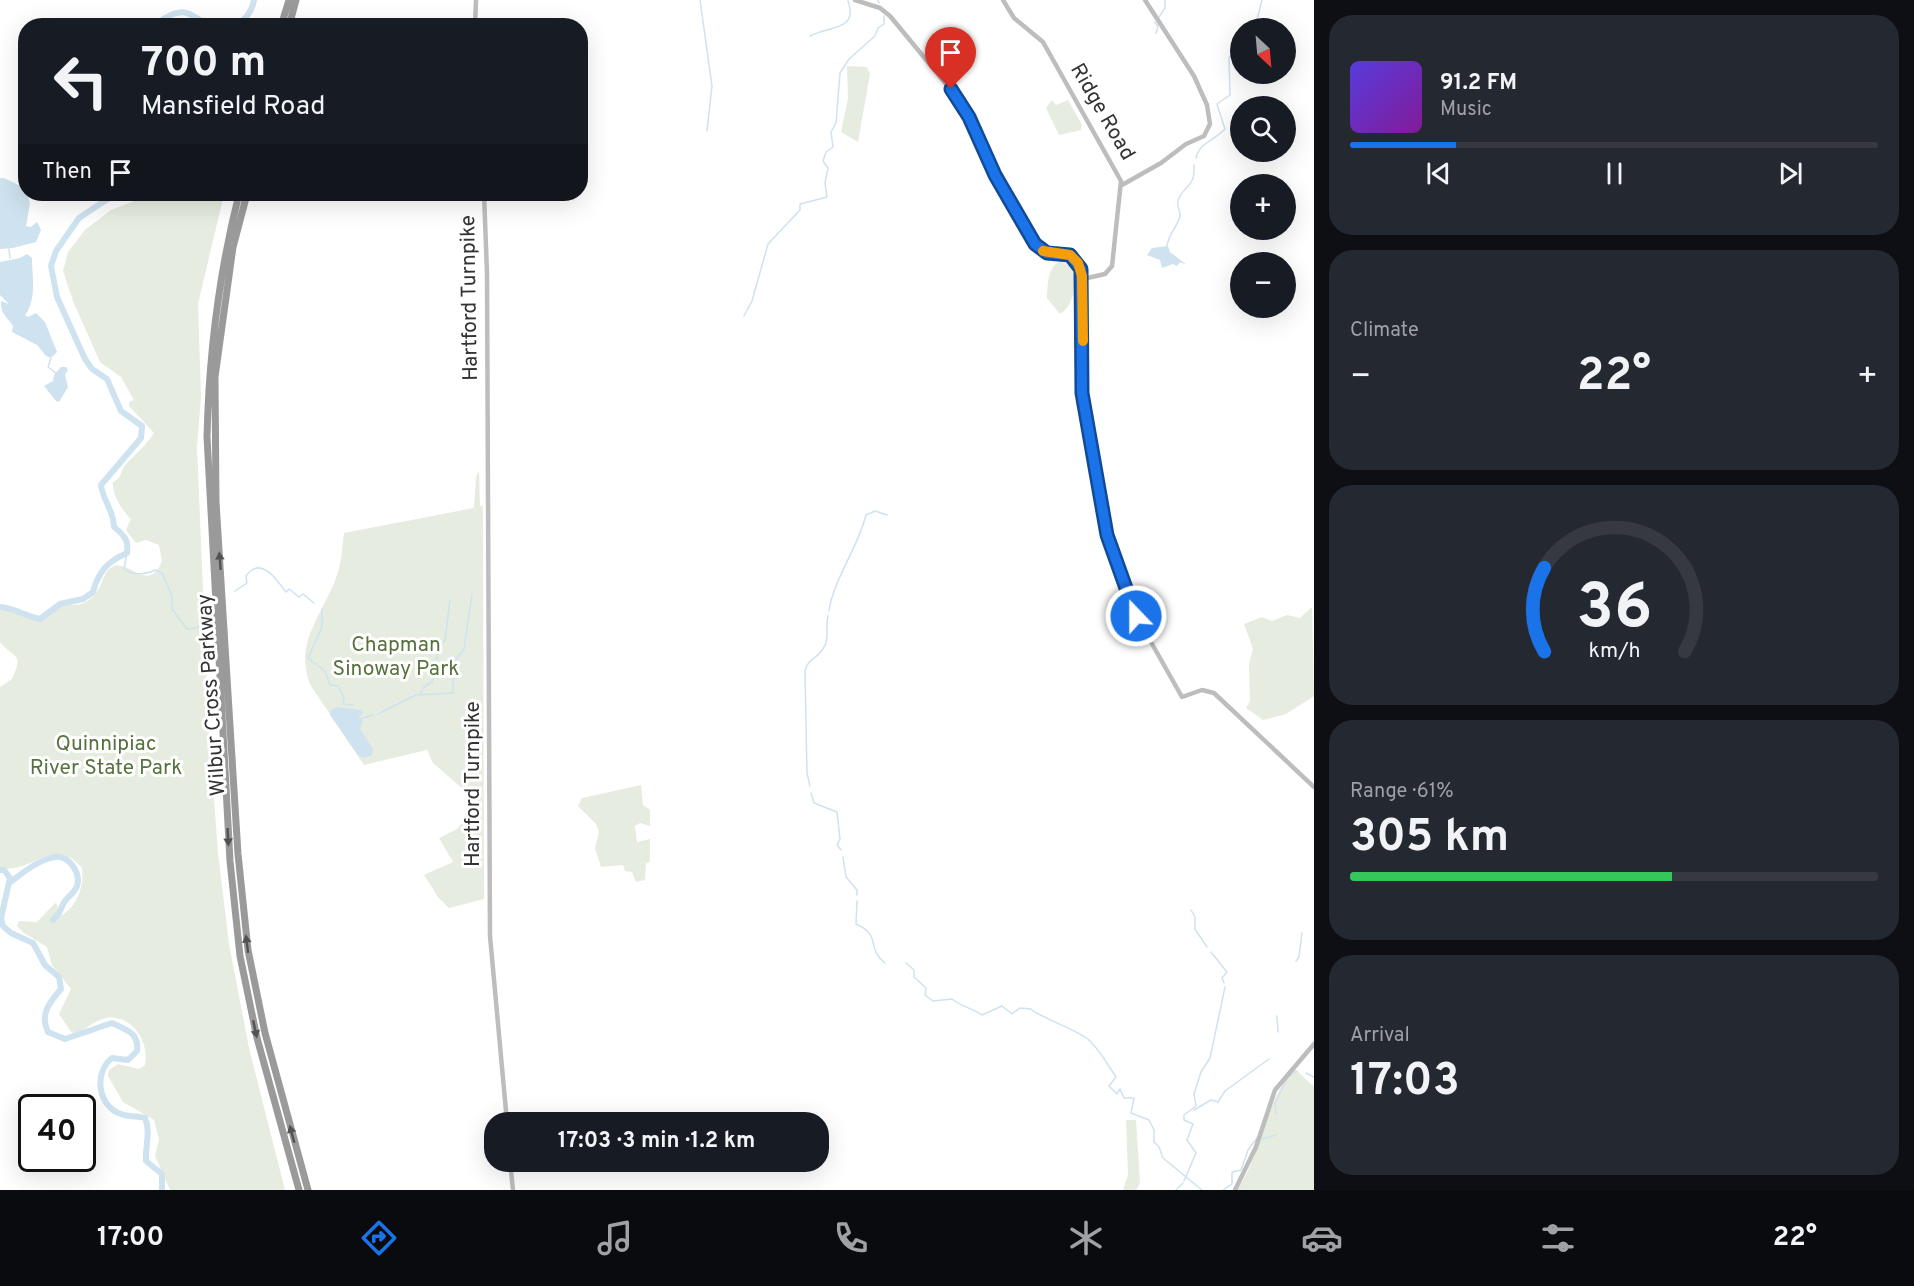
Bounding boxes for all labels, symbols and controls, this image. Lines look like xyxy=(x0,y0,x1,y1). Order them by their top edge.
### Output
north arrow xyxy=(1230,18,1296,84)
map controls xyxy=(1230,18,1296,318)
pin xyxy=(925,27,976,89)
icon: arrive xyxy=(934,36,967,69)
text: 700 m xyxy=(141,38,266,91)
icon: left xyxy=(42,42,120,120)
street label: Ridge Road xyxy=(1063,59,1141,165)
text: 91.2 FM xyxy=(1440,70,1517,97)
text: Mansfield Road xyxy=(141,90,326,124)
button: search xyxy=(1230,96,1296,162)
text: Music xyxy=(1440,97,1492,123)
icon: arrive xyxy=(104,156,137,189)
icon: previous xyxy=(1422,157,1455,190)
icon: pause xyxy=(1598,157,1631,190)
icon: next xyxy=(1774,157,1807,190)
text: Then xyxy=(42,159,92,186)
button: + xyxy=(1230,174,1296,240)
street label: Hartford Turnpike xyxy=(455,215,485,381)
button: − xyxy=(1230,252,1296,318)
text: Climate xyxy=(1350,318,1419,344)
text: 22° xyxy=(1577,349,1651,406)
text: − xyxy=(1350,357,1371,399)
text: + xyxy=(1857,357,1878,399)
one-way arrow xyxy=(215,552,225,571)
text: 36 xyxy=(1576,571,1652,650)
position arrow xyxy=(1104,584,1168,648)
street label: Wilbur Cross Parkway xyxy=(191,593,233,797)
park label: Chapman Sinoway Park xyxy=(333,632,459,683)
text: km/h xyxy=(1588,638,1640,665)
street label: Hartford Turnpike xyxy=(460,701,487,867)
park label: Quinnipiac River State Park xyxy=(30,731,182,782)
text: Range · 61% xyxy=(1350,779,1454,805)
text: 305 km xyxy=(1350,810,1509,867)
one-way arrow xyxy=(224,827,233,846)
one-way arrow xyxy=(243,934,252,953)
one-way arrow xyxy=(251,1020,260,1039)
text: Arrival xyxy=(1350,1023,1410,1049)
text: 17:03 xyxy=(1350,1054,1460,1111)
speed limit sign: 40 xyxy=(18,1094,96,1172)
one-way arrow xyxy=(287,1124,297,1143)
text: 17:03 · 3 min · 1.2 km xyxy=(558,1128,755,1155)
icon: directions xyxy=(358,1217,400,1259)
icon: music xyxy=(594,1217,636,1259)
icon: phone xyxy=(830,1217,872,1259)
icon: climate xyxy=(1065,1217,1107,1259)
icon: car xyxy=(1301,1217,1343,1259)
icon: filters xyxy=(1537,1217,1579,1259)
text: 17:00 xyxy=(97,1221,164,1255)
text: 22° xyxy=(1773,1221,1817,1255)

